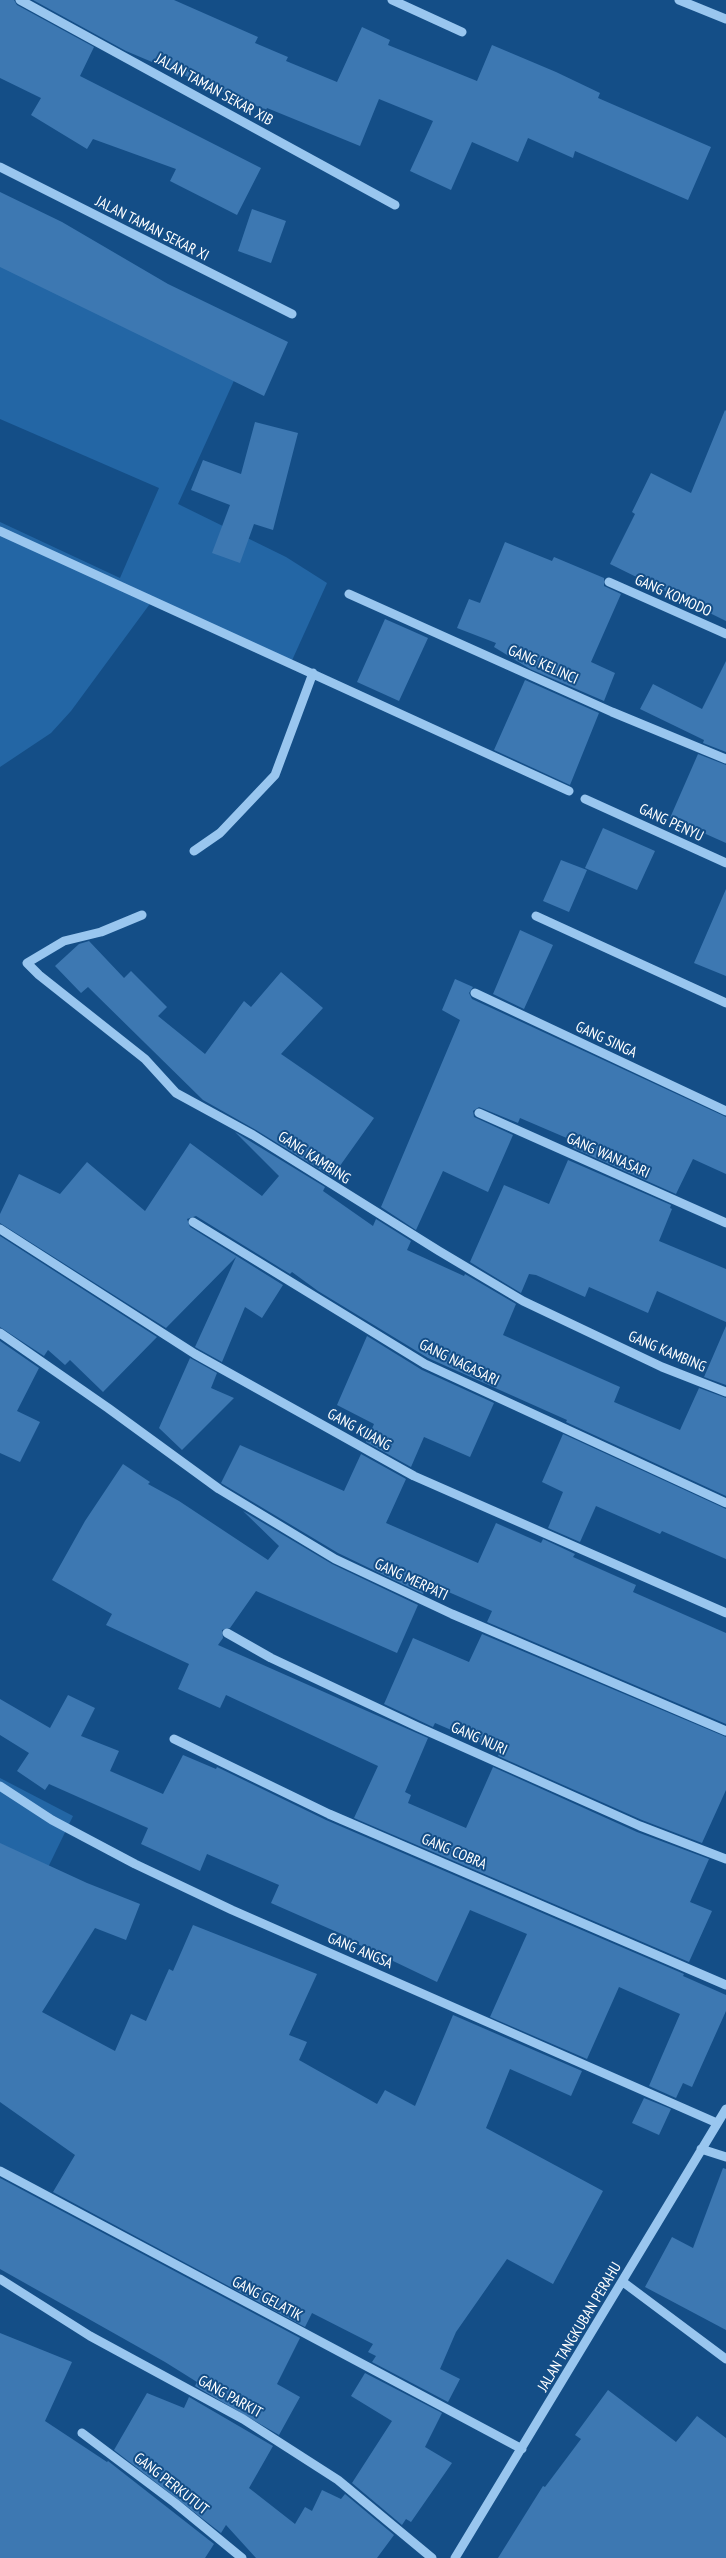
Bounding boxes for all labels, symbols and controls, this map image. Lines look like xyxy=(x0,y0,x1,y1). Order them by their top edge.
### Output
street label: JALAN TAMAN SEKAR XIB xyxy=(152,50,276,130)
street label: JALAN TAMAN SEKAR XI xyxy=(92,193,212,265)
street label: GANG KOMODO xyxy=(632,571,714,621)
street label: GANG KELINCI xyxy=(505,642,581,688)
street label: GANG PENYU xyxy=(636,800,706,846)
street label: GANG SINGA xyxy=(572,1018,640,1062)
street label: GANG KAMBING xyxy=(274,1128,354,1188)
street label: GANG WANASARI xyxy=(564,1130,652,1182)
street label: GANG KAMBING xyxy=(625,1328,709,1376)
street label: GANG NAGASARI xyxy=(416,1336,502,1390)
street label: GANG KIJANG xyxy=(324,1405,394,1455)
street label: GANG MERPATI xyxy=(372,1555,450,1605)
street label: GANG NURI xyxy=(448,1719,510,1759)
street label: GANG COBRA xyxy=(419,1830,489,1874)
street label: GANG ANGSA xyxy=(325,1929,395,1973)
street label: JALAN TANGKUBAN PERAHU xyxy=(534,2259,626,2395)
street label: GANG GELATIK xyxy=(229,2273,305,2325)
street label: GANG PARKIT xyxy=(195,2372,265,2422)
street label: GANG PERKUTUT xyxy=(130,2449,212,2519)

